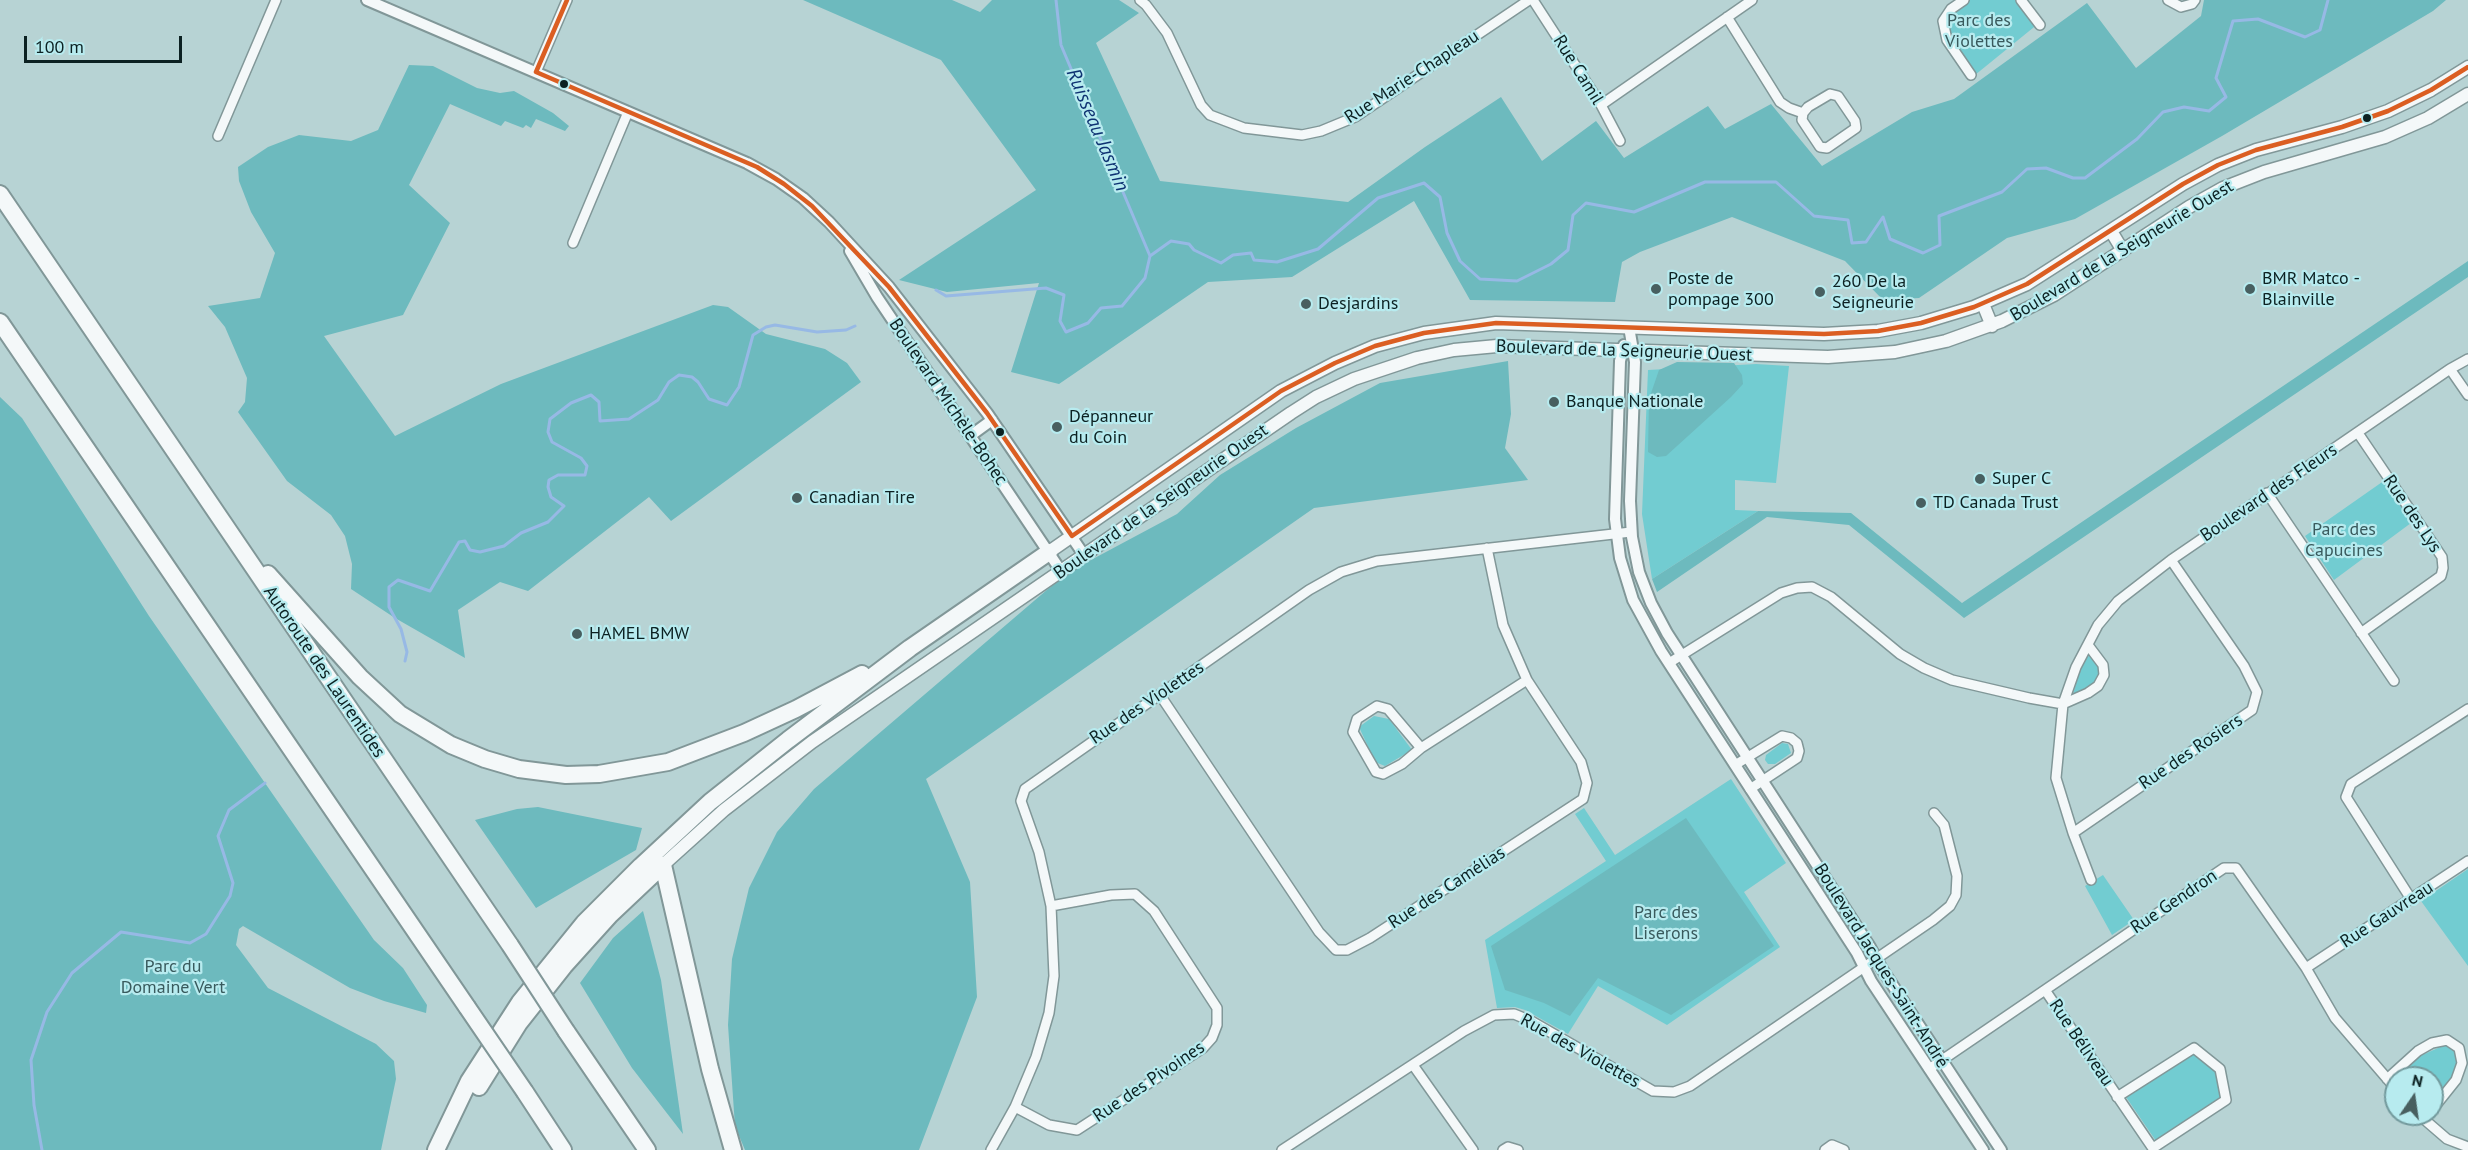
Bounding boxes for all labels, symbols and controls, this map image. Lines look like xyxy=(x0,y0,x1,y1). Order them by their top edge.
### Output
park label: Parc des Violettes xyxy=(1945,10,2013,52)
scale bar xyxy=(27,24,184,62)
street label: Rue Marie-Chapleau xyxy=(1341,26,1483,128)
street label: Rue Camil xyxy=(1548,31,1608,109)
text: 100 m xyxy=(35,35,84,58)
water label: Ruisseau Jasmin xyxy=(1060,65,1134,195)
unlabelled marker xyxy=(558,78,570,90)
unlabelled marker xyxy=(2361,112,2373,124)
street label: Boulevard de la Seigneurie Ouest xyxy=(2007,176,2237,326)
place label: Poste de pompage 300 xyxy=(1668,268,1774,310)
place label: BMR Matco - Blainville xyxy=(2262,268,2360,310)
place label: 260 De la Seigneurie xyxy=(1832,271,1914,314)
marker: Poste de pompage 300 xyxy=(1649,282,1663,296)
marker: BMR Matco - Blainville xyxy=(2243,282,2257,296)
marker: 260 De la Seigneurie xyxy=(1813,285,1827,299)
place label: Desjardins xyxy=(1318,293,1398,315)
marker: Desjardins xyxy=(1299,297,1313,311)
street label: Boulevard Michèle-Bohec xyxy=(884,315,1012,489)
street label: Boulevard de la Seigneurie Ouest xyxy=(1496,336,1752,366)
place label: Banque Nationale xyxy=(1566,391,1703,413)
marker: Banque Nationale xyxy=(1547,395,1561,409)
place label: Dépanneur du Coin xyxy=(1069,406,1153,448)
street label: Boulevard de la Seigneurie Ouest xyxy=(1050,420,1272,584)
marker: Dépanneur du Coin xyxy=(1050,420,1064,434)
unlabelled marker xyxy=(994,426,1006,438)
street label: Boulevard des Fleurs xyxy=(2196,439,2342,547)
place label: Super C xyxy=(1992,468,2051,490)
street label: Rue des Lys xyxy=(2378,471,2446,557)
marker: Super C xyxy=(1973,472,1987,486)
place label: Canadian Tire xyxy=(809,487,915,509)
marker: Canadian Tire xyxy=(790,491,804,505)
place label: TD Canada Trust xyxy=(1933,492,2058,514)
marker: TD Canada Trust xyxy=(1914,496,1928,510)
park label: Parc des Capucines xyxy=(2305,519,2383,562)
street label: Autoroute des Laurentides xyxy=(258,582,390,762)
place label: HAMEL BMW xyxy=(589,623,689,645)
marker: HAMEL BMW xyxy=(570,627,584,641)
street label: Rue des Violettes xyxy=(1086,657,1208,749)
street label: Rue des Rosiers xyxy=(2135,709,2247,795)
street label: Rue des Camélias xyxy=(1385,842,1509,934)
street label: Boulevard Jacques-Saint-André xyxy=(1809,860,1953,1072)
street label: Rue Gendron xyxy=(2127,865,2221,939)
street label: Rue Gauvreau xyxy=(2337,877,2437,953)
park label: Parc des Liserons xyxy=(1634,902,1698,944)
park label: Parc du Domaine Vert xyxy=(121,956,225,998)
street label: Rue Béliveau xyxy=(2044,995,2118,1091)
street label: Rue des Violettes xyxy=(1517,1009,1643,1093)
street label: Rue des Pivoines xyxy=(1089,1037,1209,1127)
north arrow xyxy=(2384,1066,2444,1126)
text: N xyxy=(2410,1069,2425,1091)

